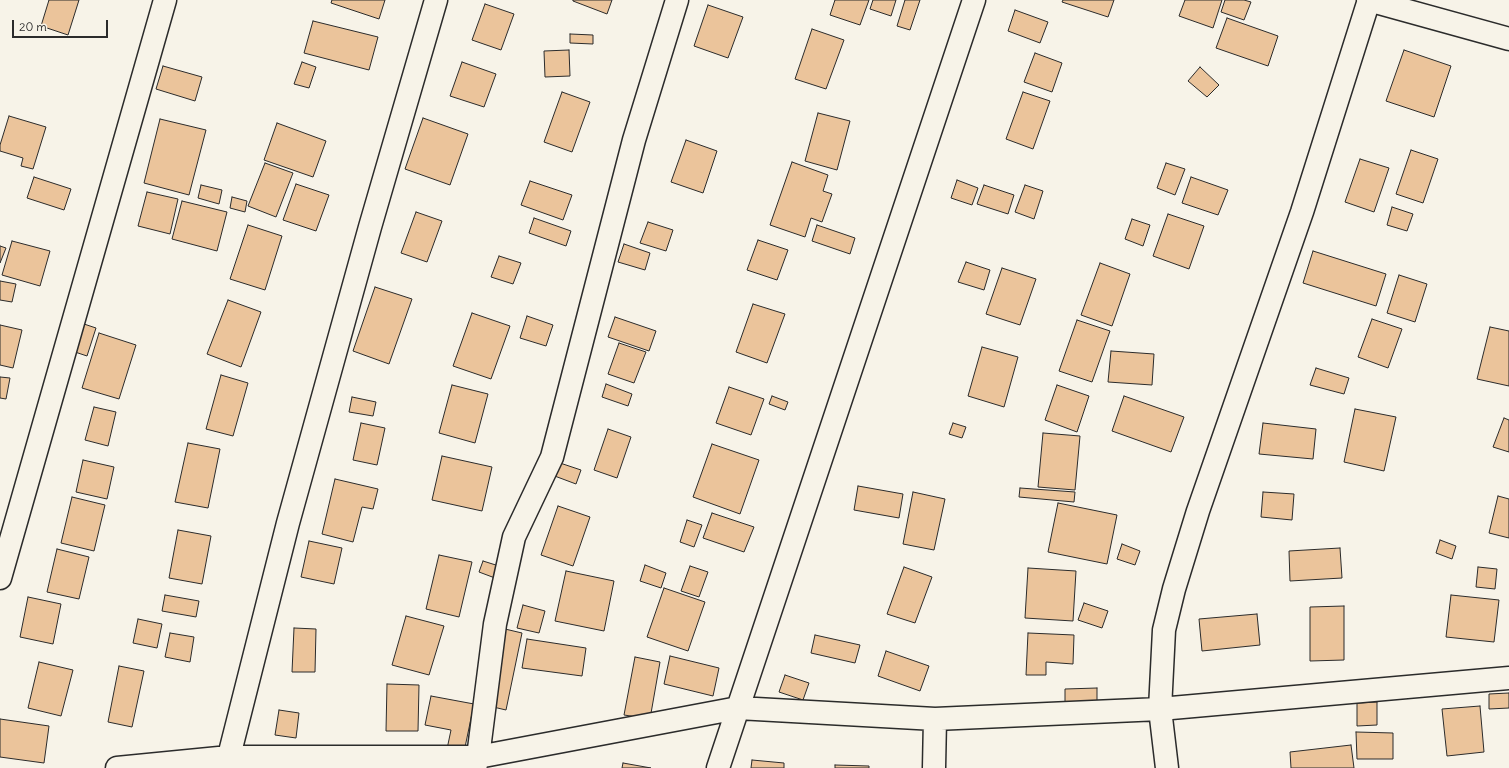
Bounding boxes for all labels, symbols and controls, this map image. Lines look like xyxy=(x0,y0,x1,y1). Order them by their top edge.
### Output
scale bar xyxy=(14,12,110,38)
text: 20 m xyxy=(19,19,47,34)

